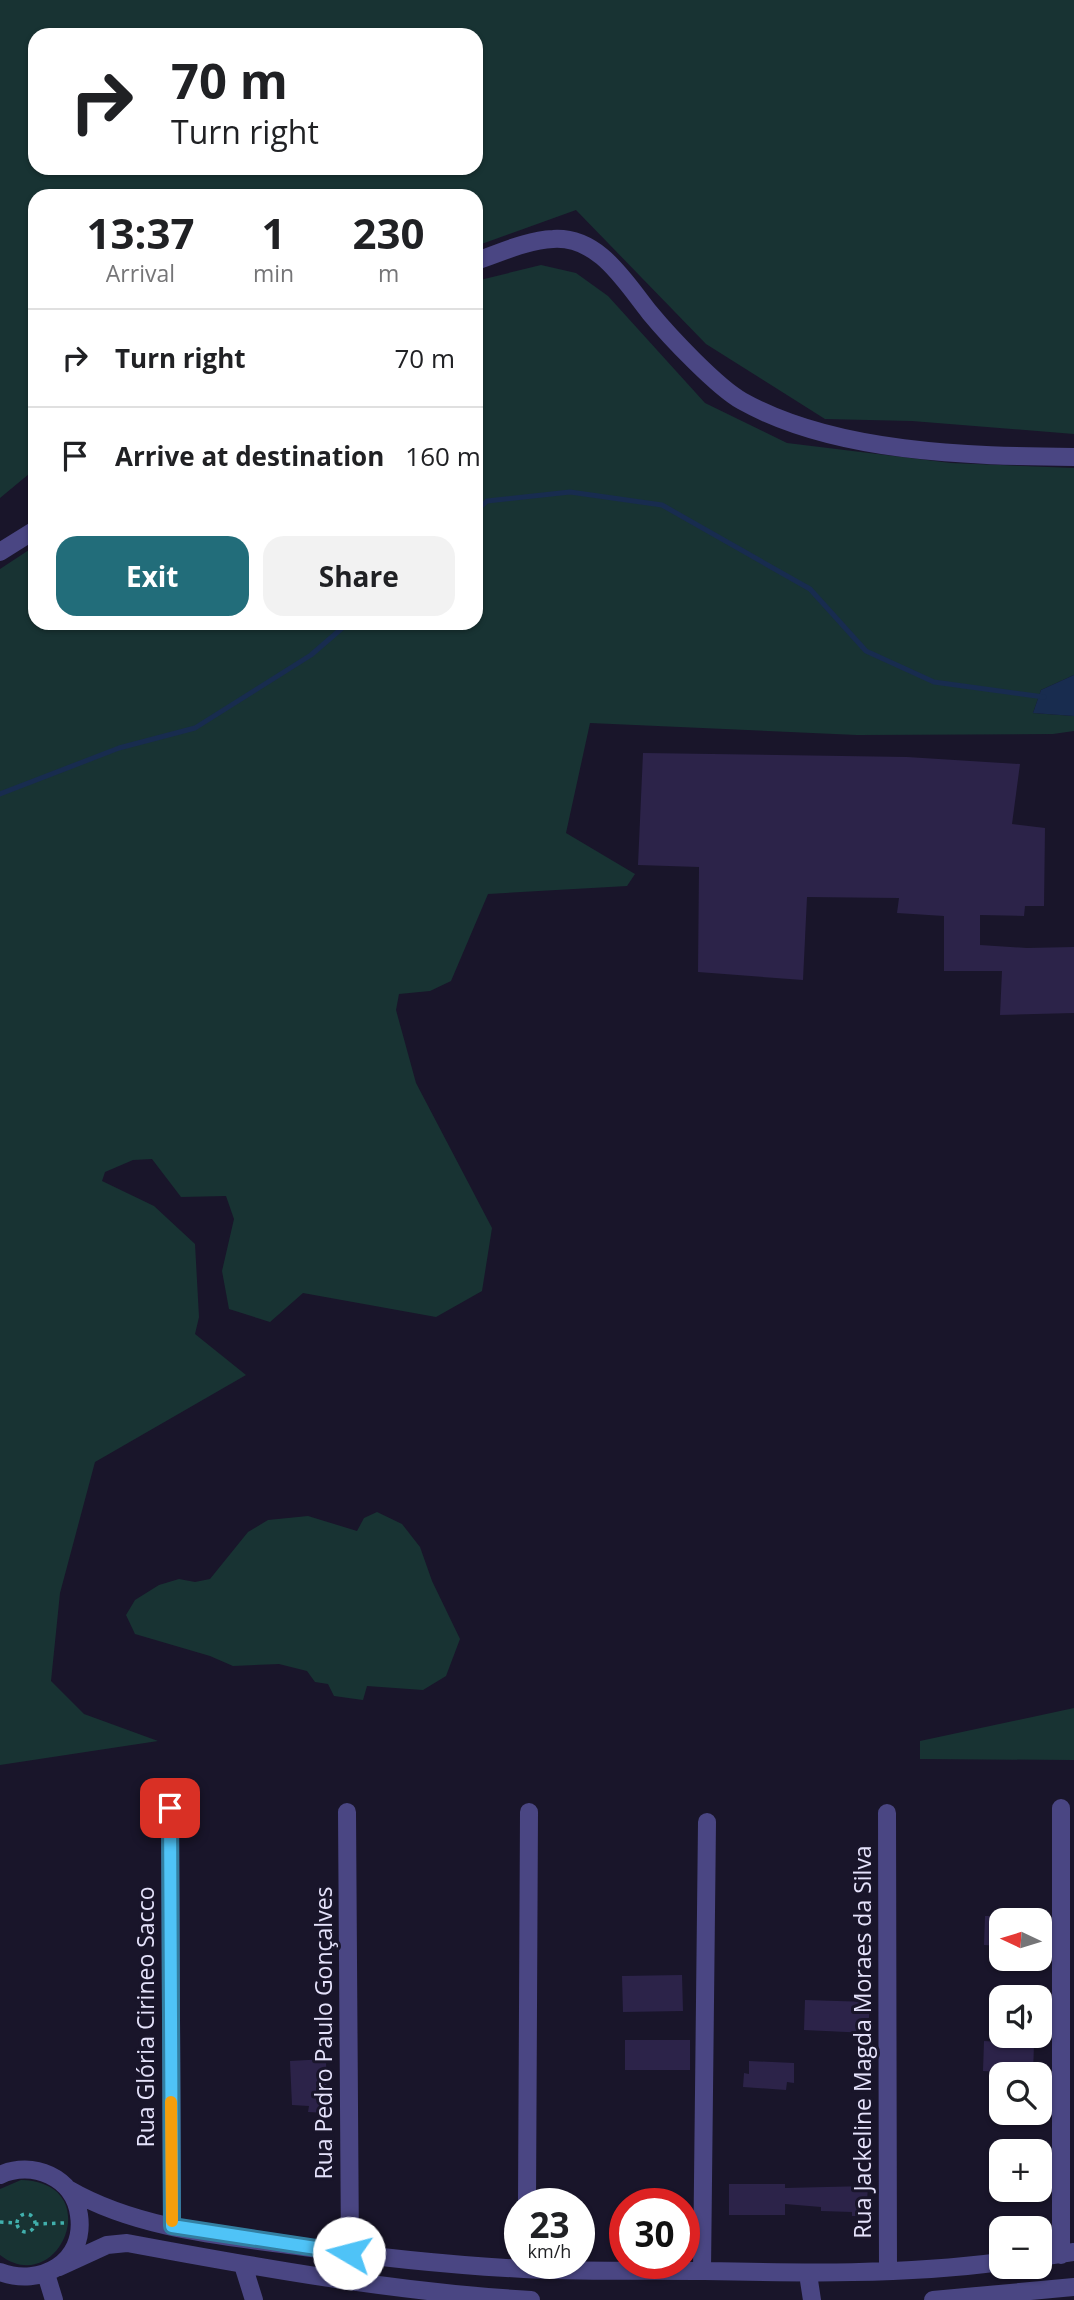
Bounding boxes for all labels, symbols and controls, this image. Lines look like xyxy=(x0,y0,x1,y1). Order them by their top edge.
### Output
text: 70 m xyxy=(171,47,288,113)
icon: right xyxy=(56,56,147,147)
text: Turn right xyxy=(171,110,319,153)
text: 13:37 xyxy=(86,204,194,261)
text: 1 xyxy=(261,204,286,261)
text: 230 xyxy=(353,204,425,261)
text: Arrival xyxy=(106,257,175,289)
text: min xyxy=(253,257,294,289)
text: m xyxy=(378,257,399,289)
icon: right xyxy=(56,339,94,377)
text: Turn right xyxy=(115,340,246,376)
text: 70 m xyxy=(394,340,455,376)
icon: arrive xyxy=(56,437,94,475)
text: Arrive at destination xyxy=(115,438,384,474)
text: 160 m xyxy=(405,438,481,474)
button: Exit xyxy=(56,536,249,616)
button: Share xyxy=(263,536,455,616)
pin xyxy=(140,1778,200,1838)
icon: arrive xyxy=(151,1789,189,1827)
street label: Rua Jackeline Magda Moraes da Silva xyxy=(846,1845,878,2239)
street label: Rua Pedro Paulo Gonçalves xyxy=(307,1886,339,2180)
street label: Rua Glória Cirineo Sacco xyxy=(129,1887,161,2147)
north arrow xyxy=(989,1908,1052,1970)
map controls xyxy=(989,1908,1052,2279)
button: sound xyxy=(989,1985,1052,2048)
button: search xyxy=(989,2062,1052,2125)
button: + xyxy=(989,2139,1052,2202)
speed limit sign: 30 xyxy=(609,2188,700,2279)
text: 23 xyxy=(529,2201,570,2248)
position arrow xyxy=(312,2216,386,2290)
button: − xyxy=(989,2216,1052,2279)
text: km/h xyxy=(528,2239,571,2263)

